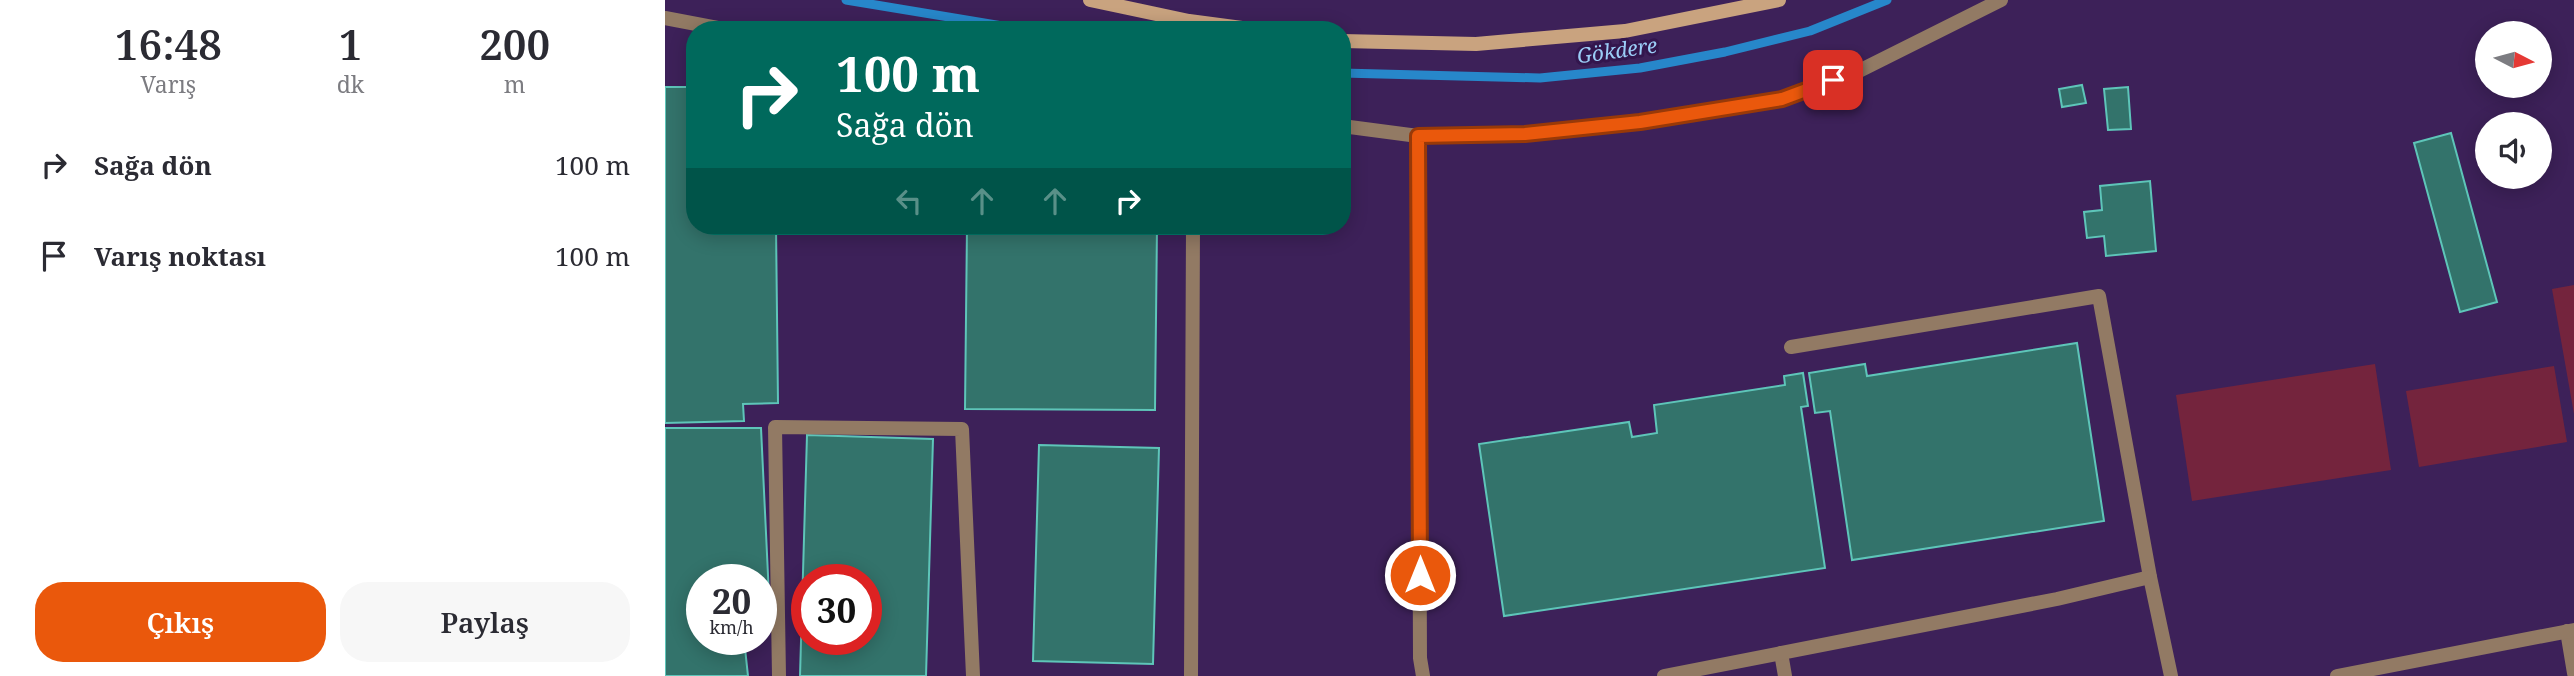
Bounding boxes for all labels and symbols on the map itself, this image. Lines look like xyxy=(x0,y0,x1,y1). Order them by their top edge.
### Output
north arrow xyxy=(2475,21,2551,98)
water label: Gökdere xyxy=(1575,31,1659,70)
pin xyxy=(1803,50,1863,110)
position arrow xyxy=(1383,538,1457,612)
speed limit sign: 30 xyxy=(791,564,882,655)

